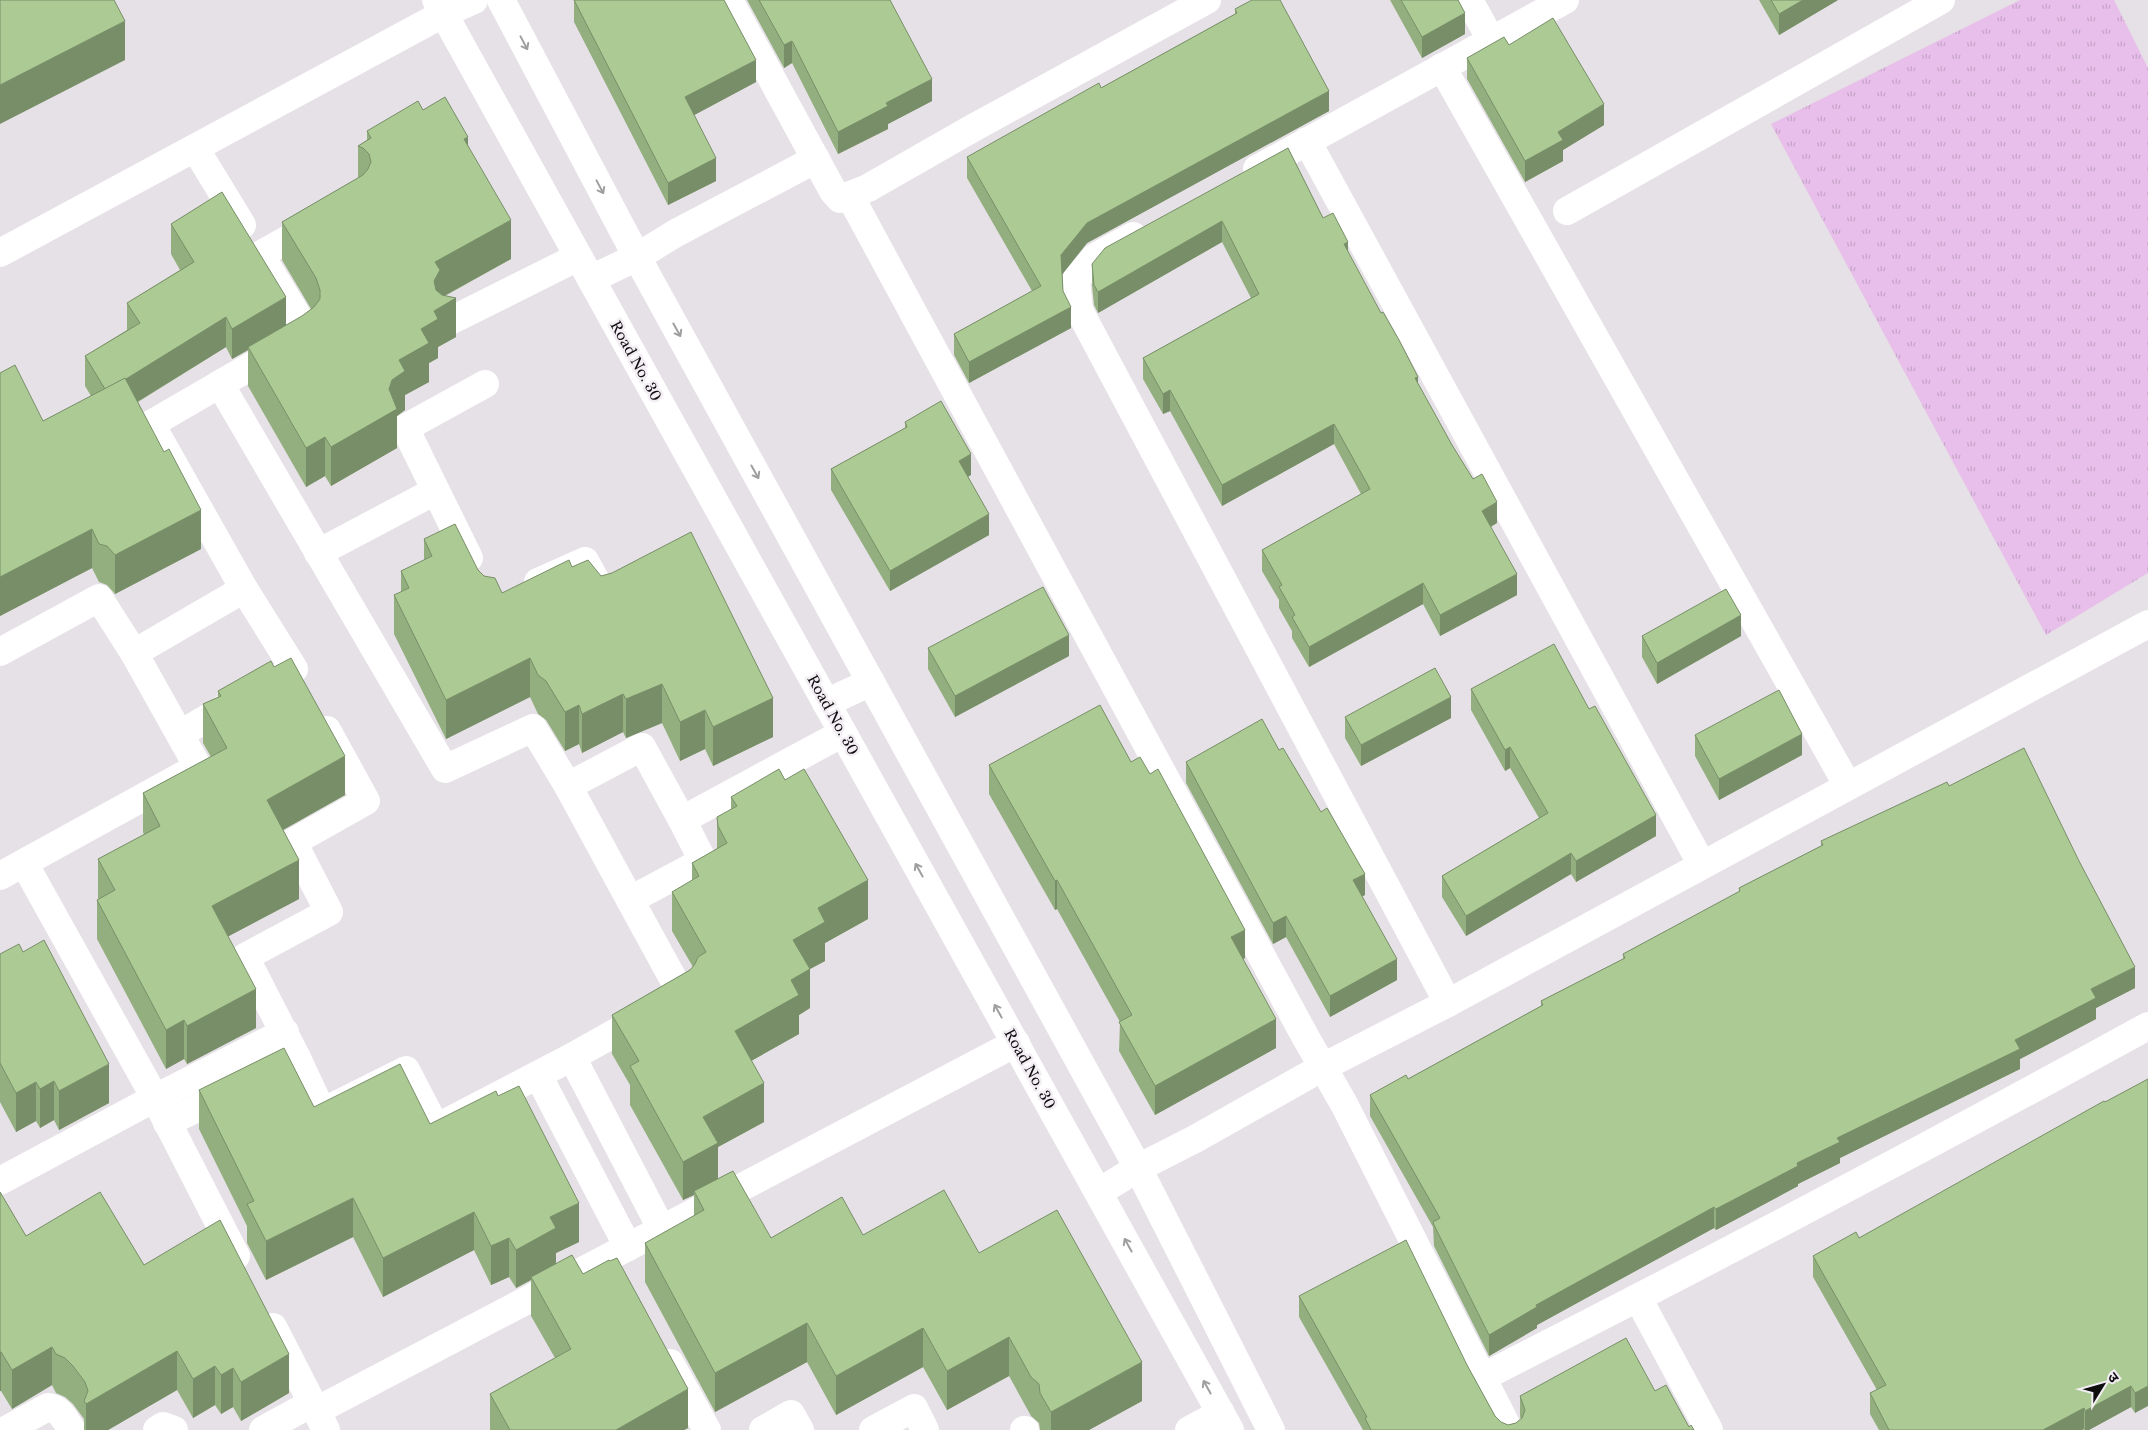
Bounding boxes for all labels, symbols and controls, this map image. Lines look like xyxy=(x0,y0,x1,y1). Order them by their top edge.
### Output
one-way arrow xyxy=(520,35,529,50)
one-way arrow xyxy=(596,179,605,194)
street label: Road No. 30 xyxy=(607,318,665,404)
one-way arrow xyxy=(673,322,682,337)
one-way arrow xyxy=(751,465,761,479)
street label: Road No. 30 xyxy=(804,672,862,758)
one-way arrow xyxy=(914,862,924,877)
one-way arrow xyxy=(993,1004,1003,1019)
street label: Road No. 30 xyxy=(1001,1026,1059,1112)
one-way arrow xyxy=(1123,1238,1133,1253)
north arrow xyxy=(2078,1360,2128,1410)
text: उ xyxy=(2104,1368,2124,1387)
one-way arrow xyxy=(1202,1380,1212,1395)

